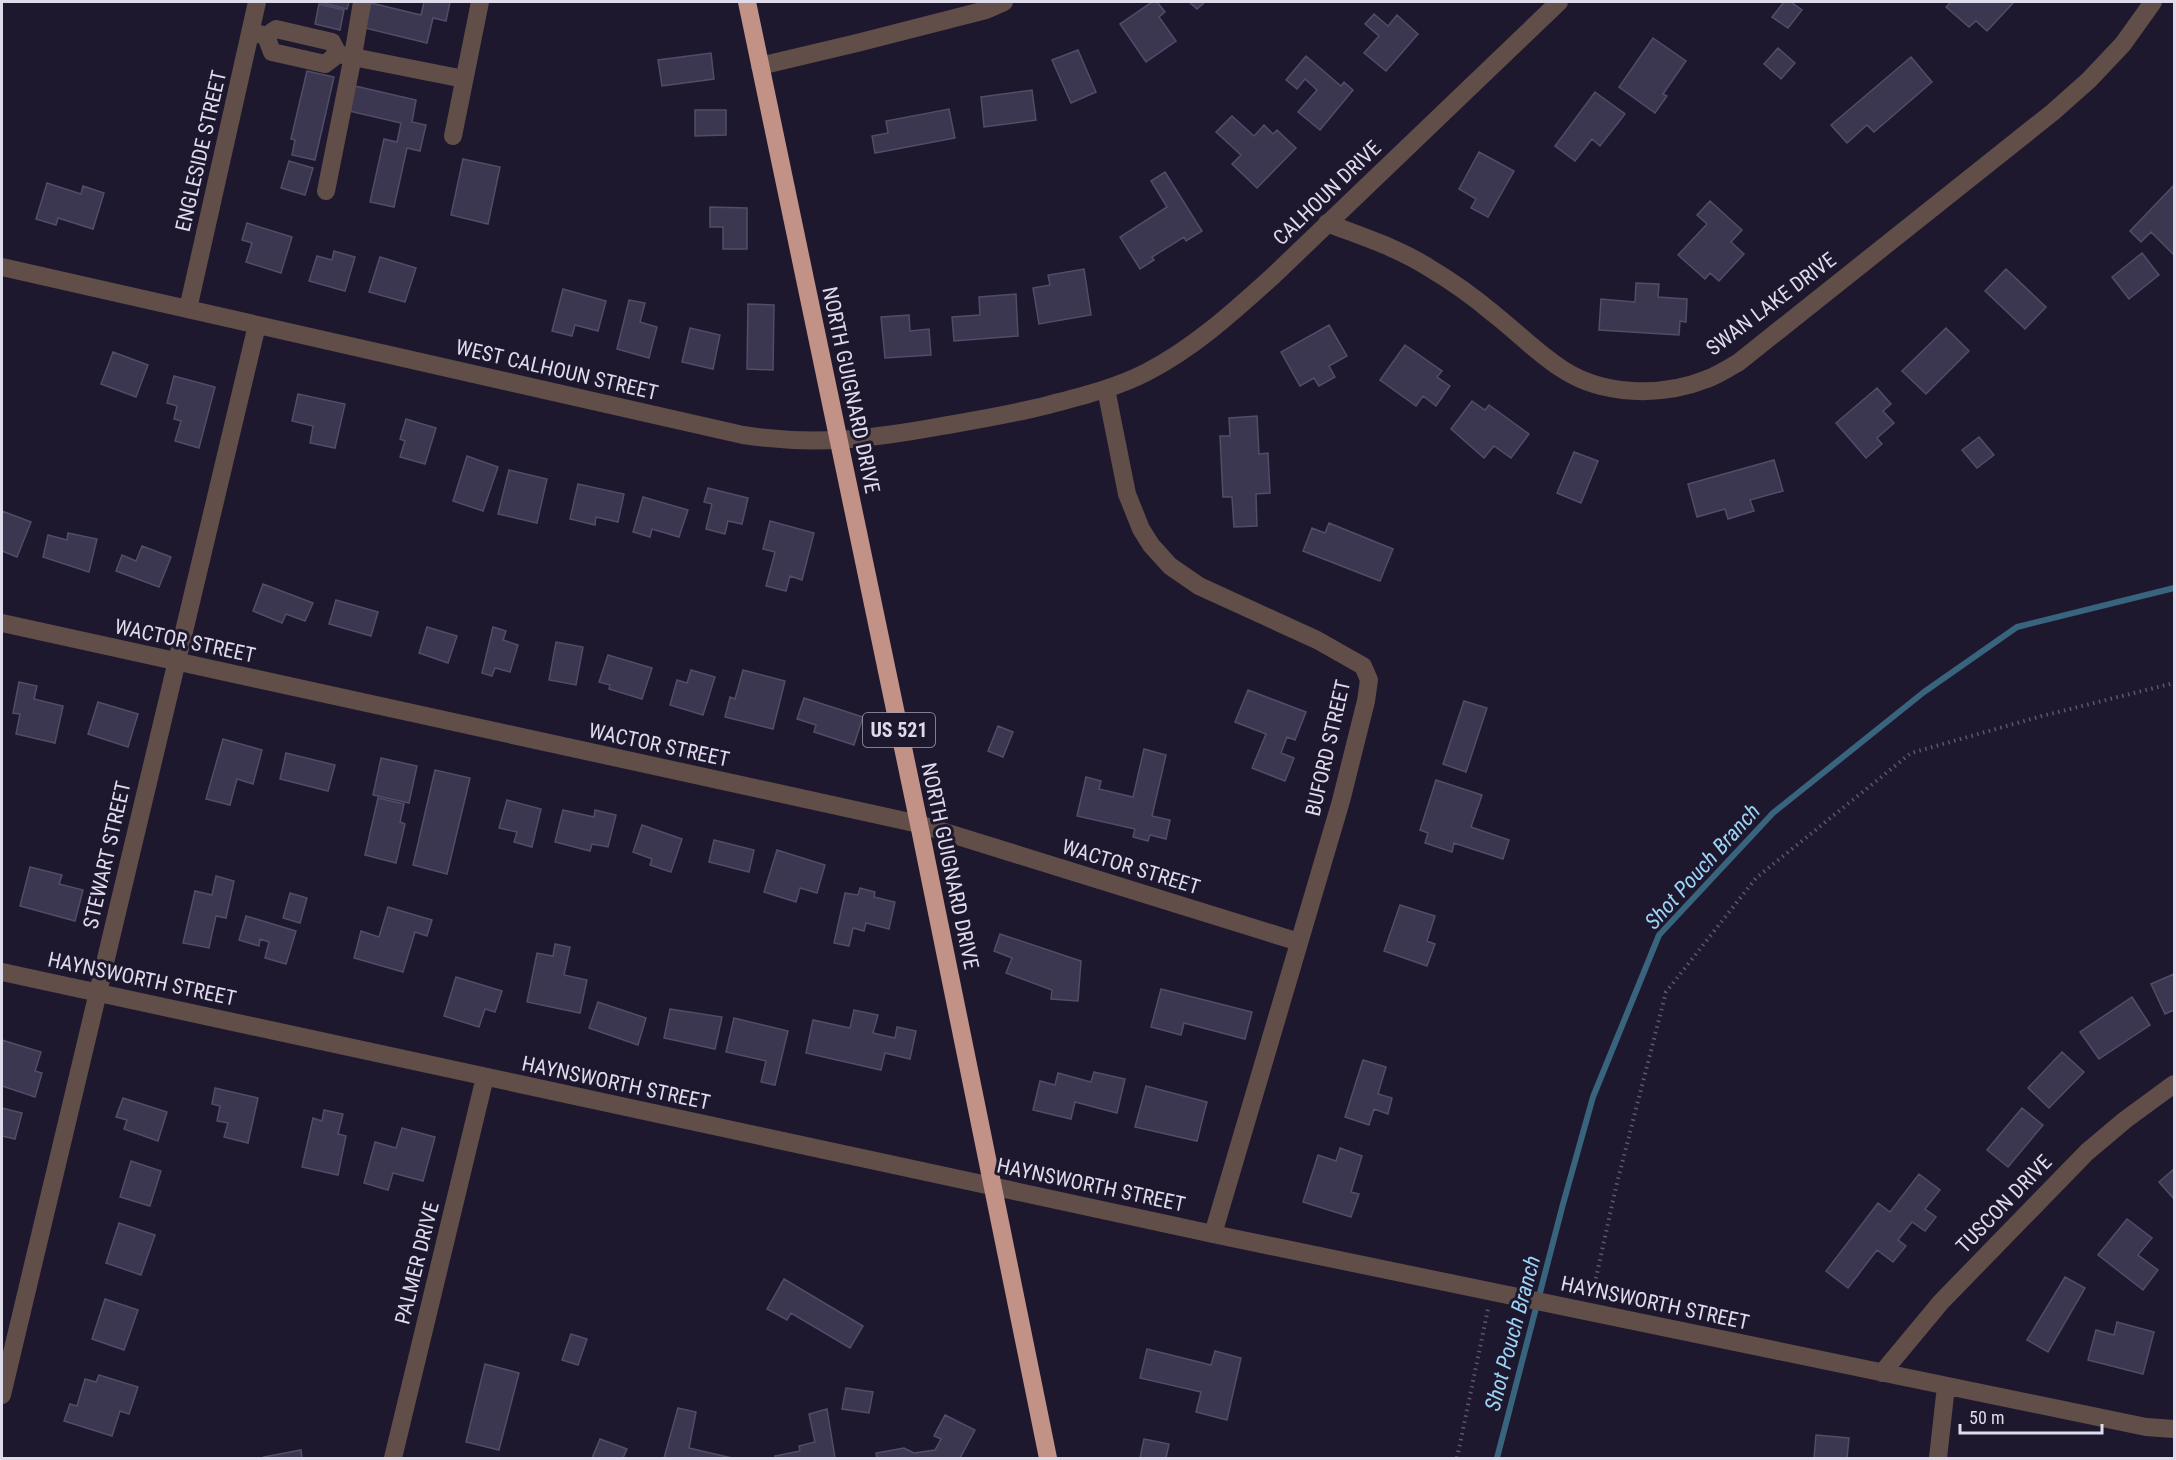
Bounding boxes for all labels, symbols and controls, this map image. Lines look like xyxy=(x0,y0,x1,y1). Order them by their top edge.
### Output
street label: ENGLESIDE STREET xyxy=(171,68,231,234)
street label: CALHOUN DRIVE xyxy=(1268,136,1386,250)
street label: SWAN LAKE DRIVE xyxy=(1701,247,1841,361)
street label: NORTH GUIGNARD DRIVE xyxy=(817,285,885,495)
street label: WEST CALHOUN STREET xyxy=(453,335,661,405)
street label: WACTOR STREET xyxy=(112,614,258,668)
street label: BUFORD STREET xyxy=(1301,678,1355,818)
road number: US 521 xyxy=(863,713,935,747)
street label: WACTOR STREET xyxy=(586,718,732,772)
street label: NORTH GUIGNARD DRIVE xyxy=(916,761,984,971)
street label: STEWART STREET xyxy=(78,779,136,931)
water label: Shot Pouch Branch xyxy=(1640,799,1765,934)
street label: WACTOR STREET xyxy=(1059,835,1203,899)
street label: HAYNSWORTH STREET xyxy=(46,947,238,1011)
street label: HAYNSWORTH STREET xyxy=(520,1051,712,1115)
street label: TUSCON DRIVE xyxy=(1951,1150,2057,1258)
street label: HAYNSWORTH STREET xyxy=(995,1153,1187,1217)
street label: PALMER DRIVE xyxy=(390,1199,444,1327)
water label: Shot Pouch Branch xyxy=(1480,1253,1545,1414)
street label: HAYNSWORTH STREET xyxy=(1559,1271,1751,1335)
scale bar xyxy=(1960,1397,2102,1435)
text: 50 m xyxy=(1969,1407,2004,1428)

